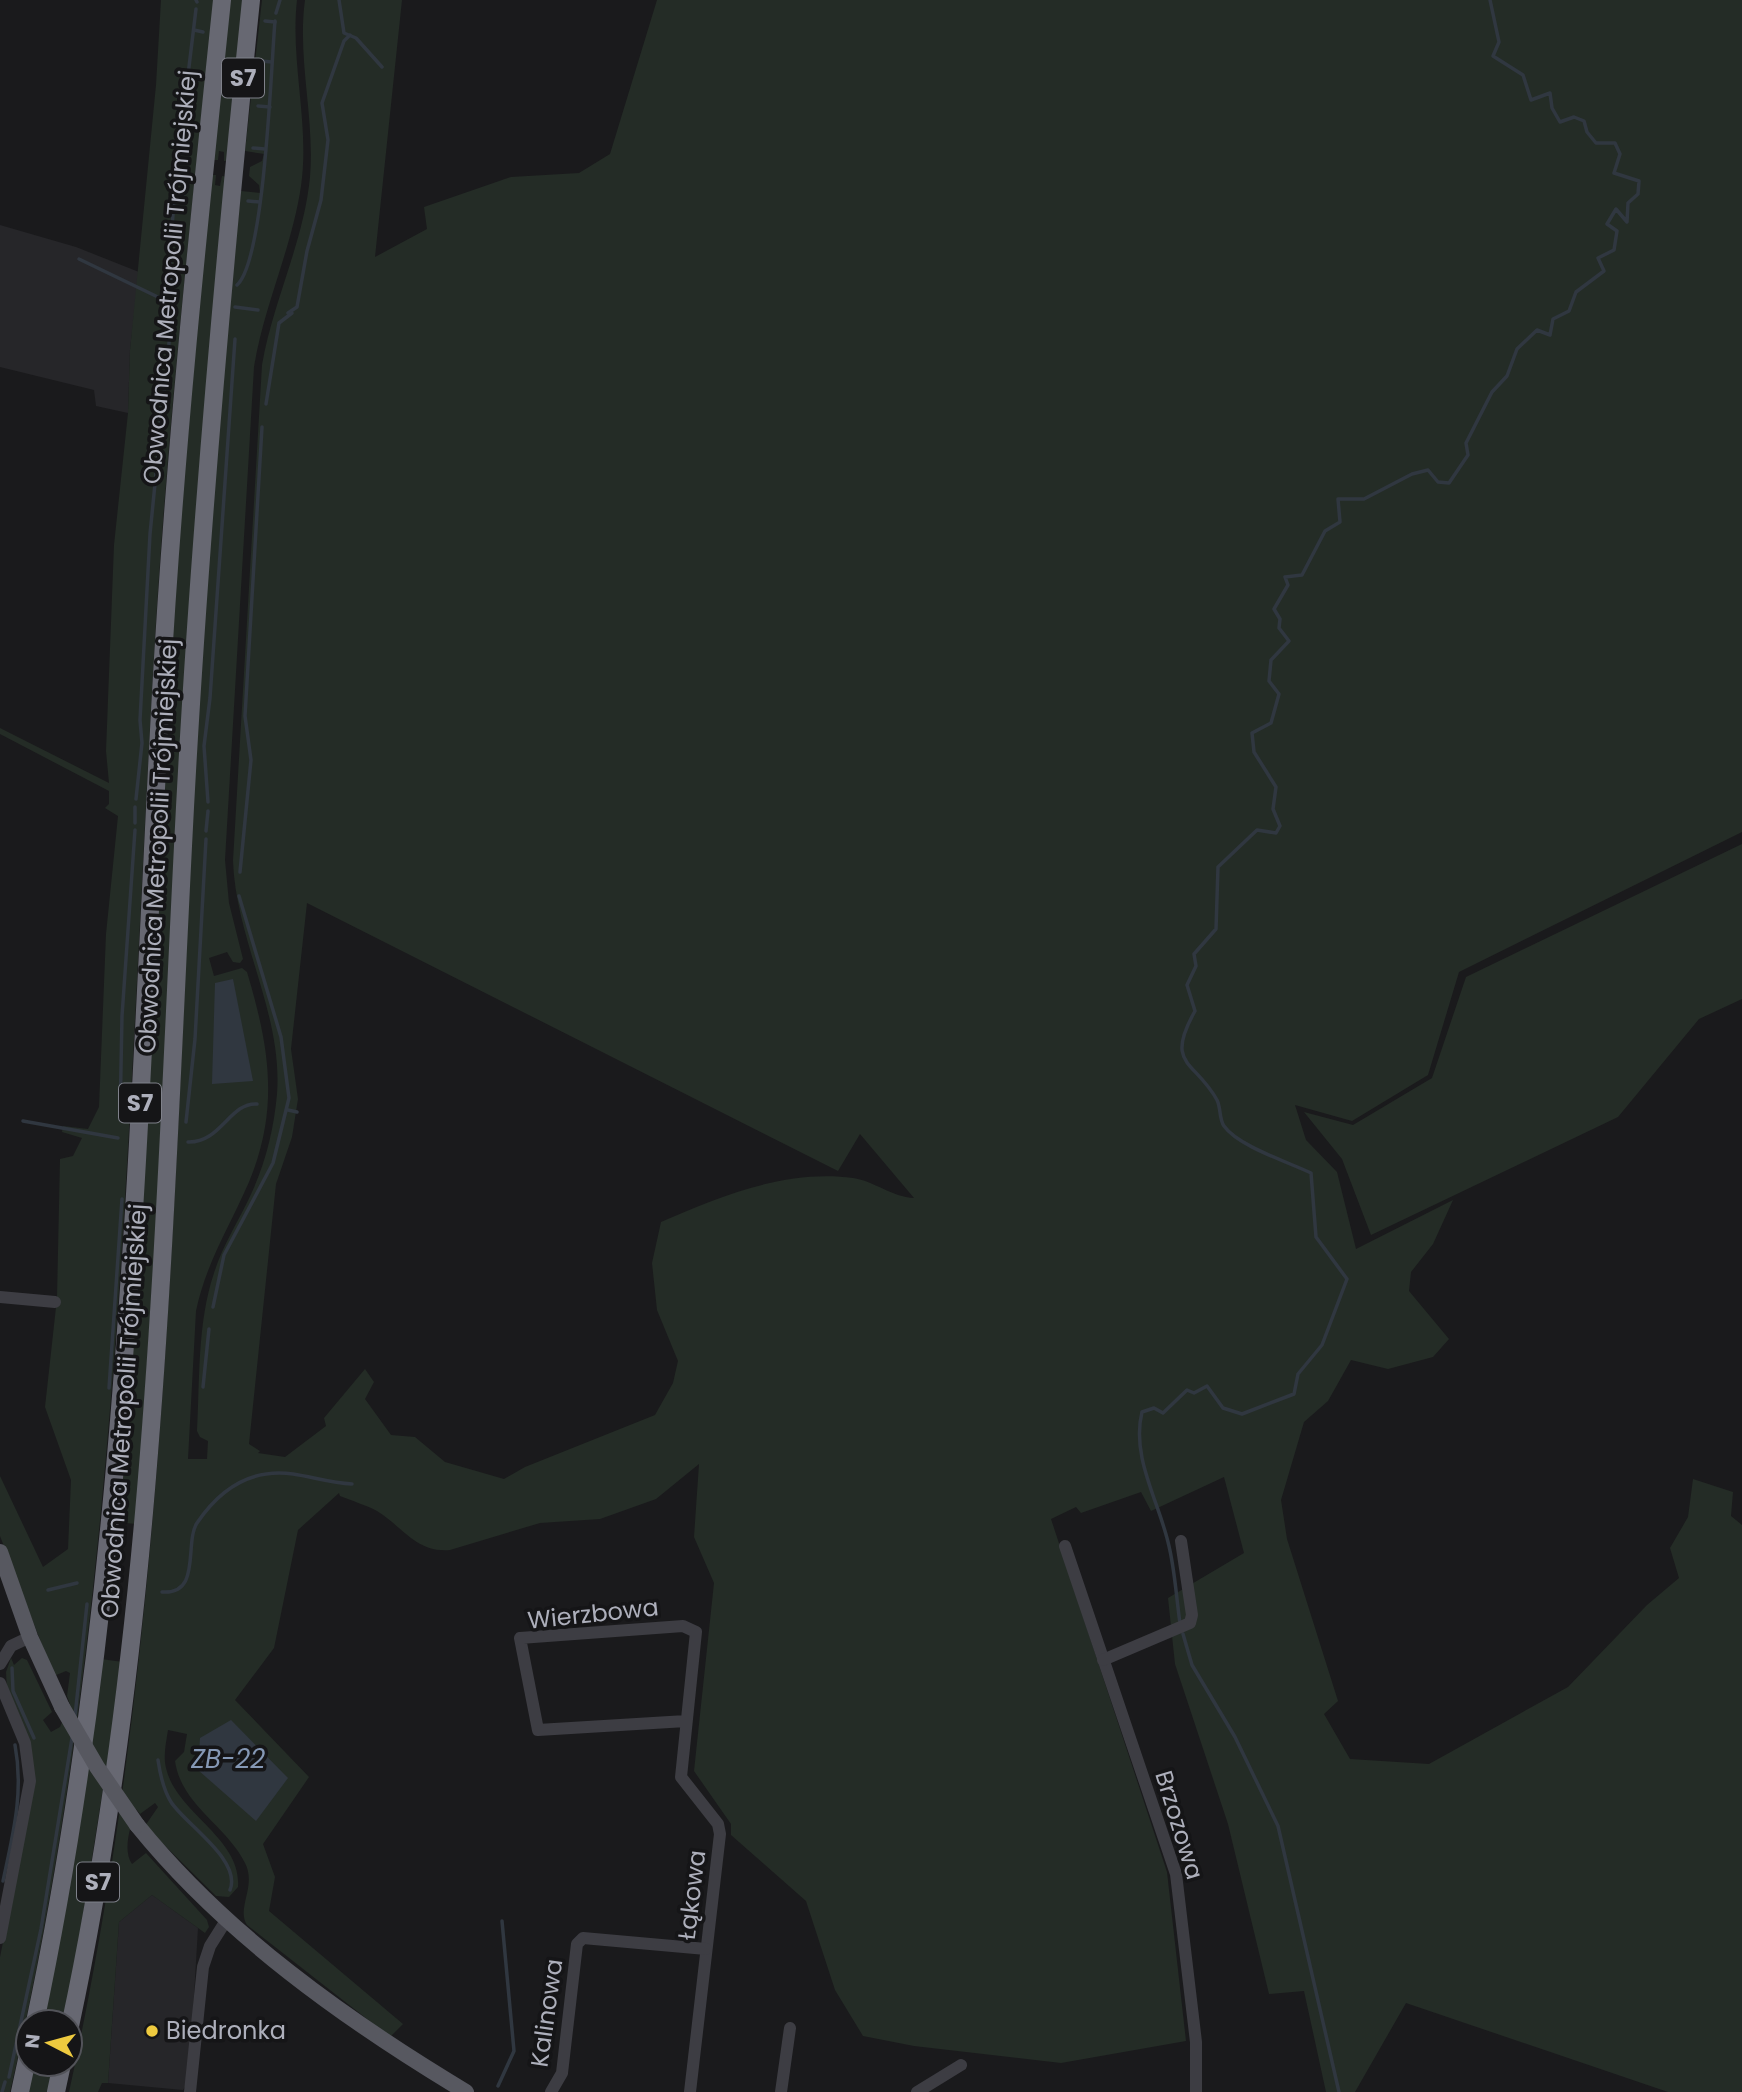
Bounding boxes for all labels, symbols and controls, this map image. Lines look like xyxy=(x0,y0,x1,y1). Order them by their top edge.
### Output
road number: S7 xyxy=(222,58,264,97)
street label: Obwodnica Metropolii Trójmiejskiej xyxy=(135,69,204,485)
street label: Obwodnica Metropolii Trójmiejskiej xyxy=(130,638,185,1054)
road number: S7 xyxy=(119,1084,161,1122)
street label: Obwodnica Metropolii Trójmiejskiej xyxy=(93,1203,154,1619)
street label: Wierzbowa xyxy=(526,1590,660,1637)
water label: ZB-22 xyxy=(190,1741,265,1777)
street label: Brzozowa xyxy=(1147,1766,1212,1883)
street label: Łąkowa xyxy=(670,1848,713,1942)
road number: S7 xyxy=(77,1862,119,1901)
street label: Kalinowa xyxy=(523,1957,570,2069)
north arrow xyxy=(14,2008,84,2078)
place label: Biedronka xyxy=(166,2014,286,2047)
marker: Biedronka xyxy=(144,2023,160,2039)
text: N xyxy=(18,2033,47,2050)

